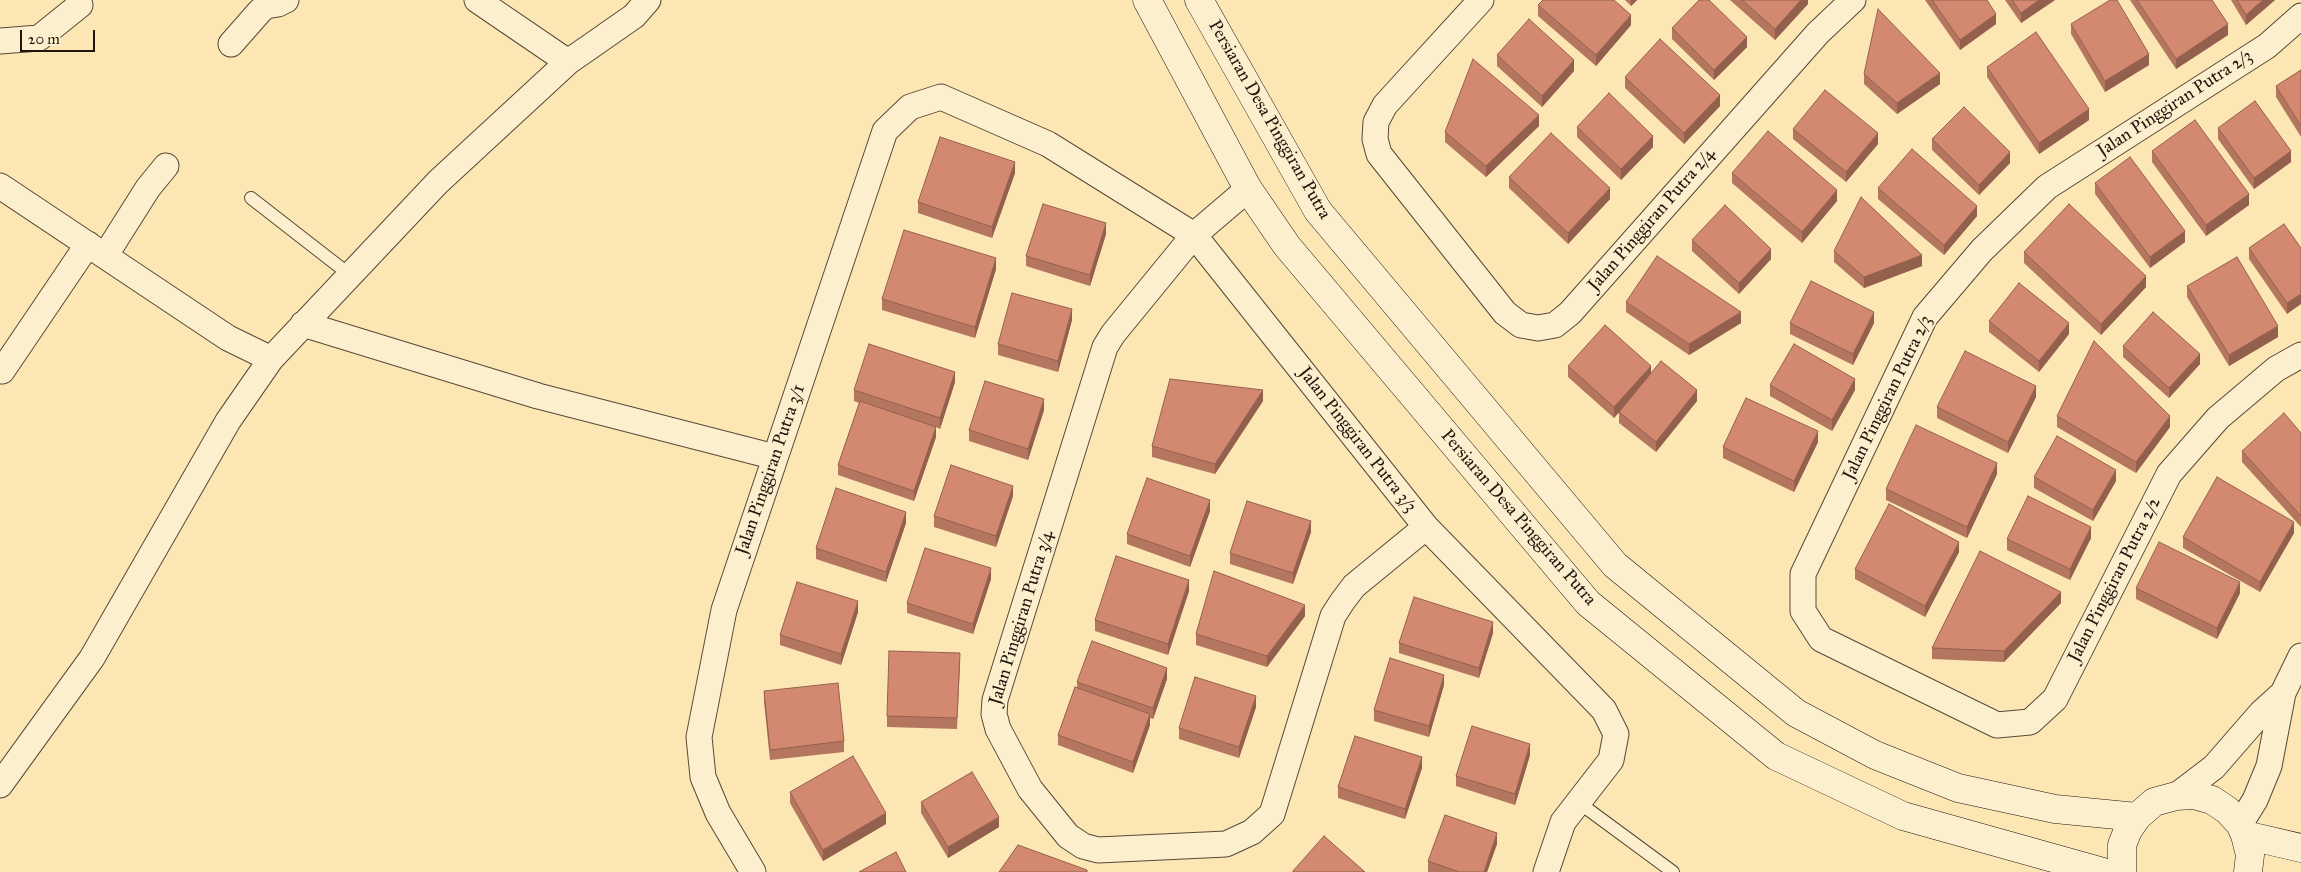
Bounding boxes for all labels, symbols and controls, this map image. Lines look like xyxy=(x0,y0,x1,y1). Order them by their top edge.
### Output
street label: Persiaran Desa Pinggiran Putra xyxy=(1203,17,1335,223)
scale bar xyxy=(22,20,98,52)
text: 20 m xyxy=(28,30,60,48)
street label: Jalan Pinggiran Putra 2/3 xyxy=(2093,46,2257,162)
street label: Jalan Pinggiran Putra 2/4 xyxy=(1584,144,1720,296)
street label: Jalan Pinggiran Putra 2/3 xyxy=(1839,312,1937,484)
street label: Jalan Pinggiran Putra 3/3 xyxy=(1293,363,1421,517)
street label: Jalan Pinggiran Putra 3/1 xyxy=(732,382,810,558)
street label: Persiaran Desa Pinggiran Putra xyxy=(1436,426,1600,610)
street label: Jalan Pinggiran Putra 2/2 xyxy=(2064,494,2166,666)
street label: Jalan Pinggiran Putra 3/4 xyxy=(985,528,1059,708)

